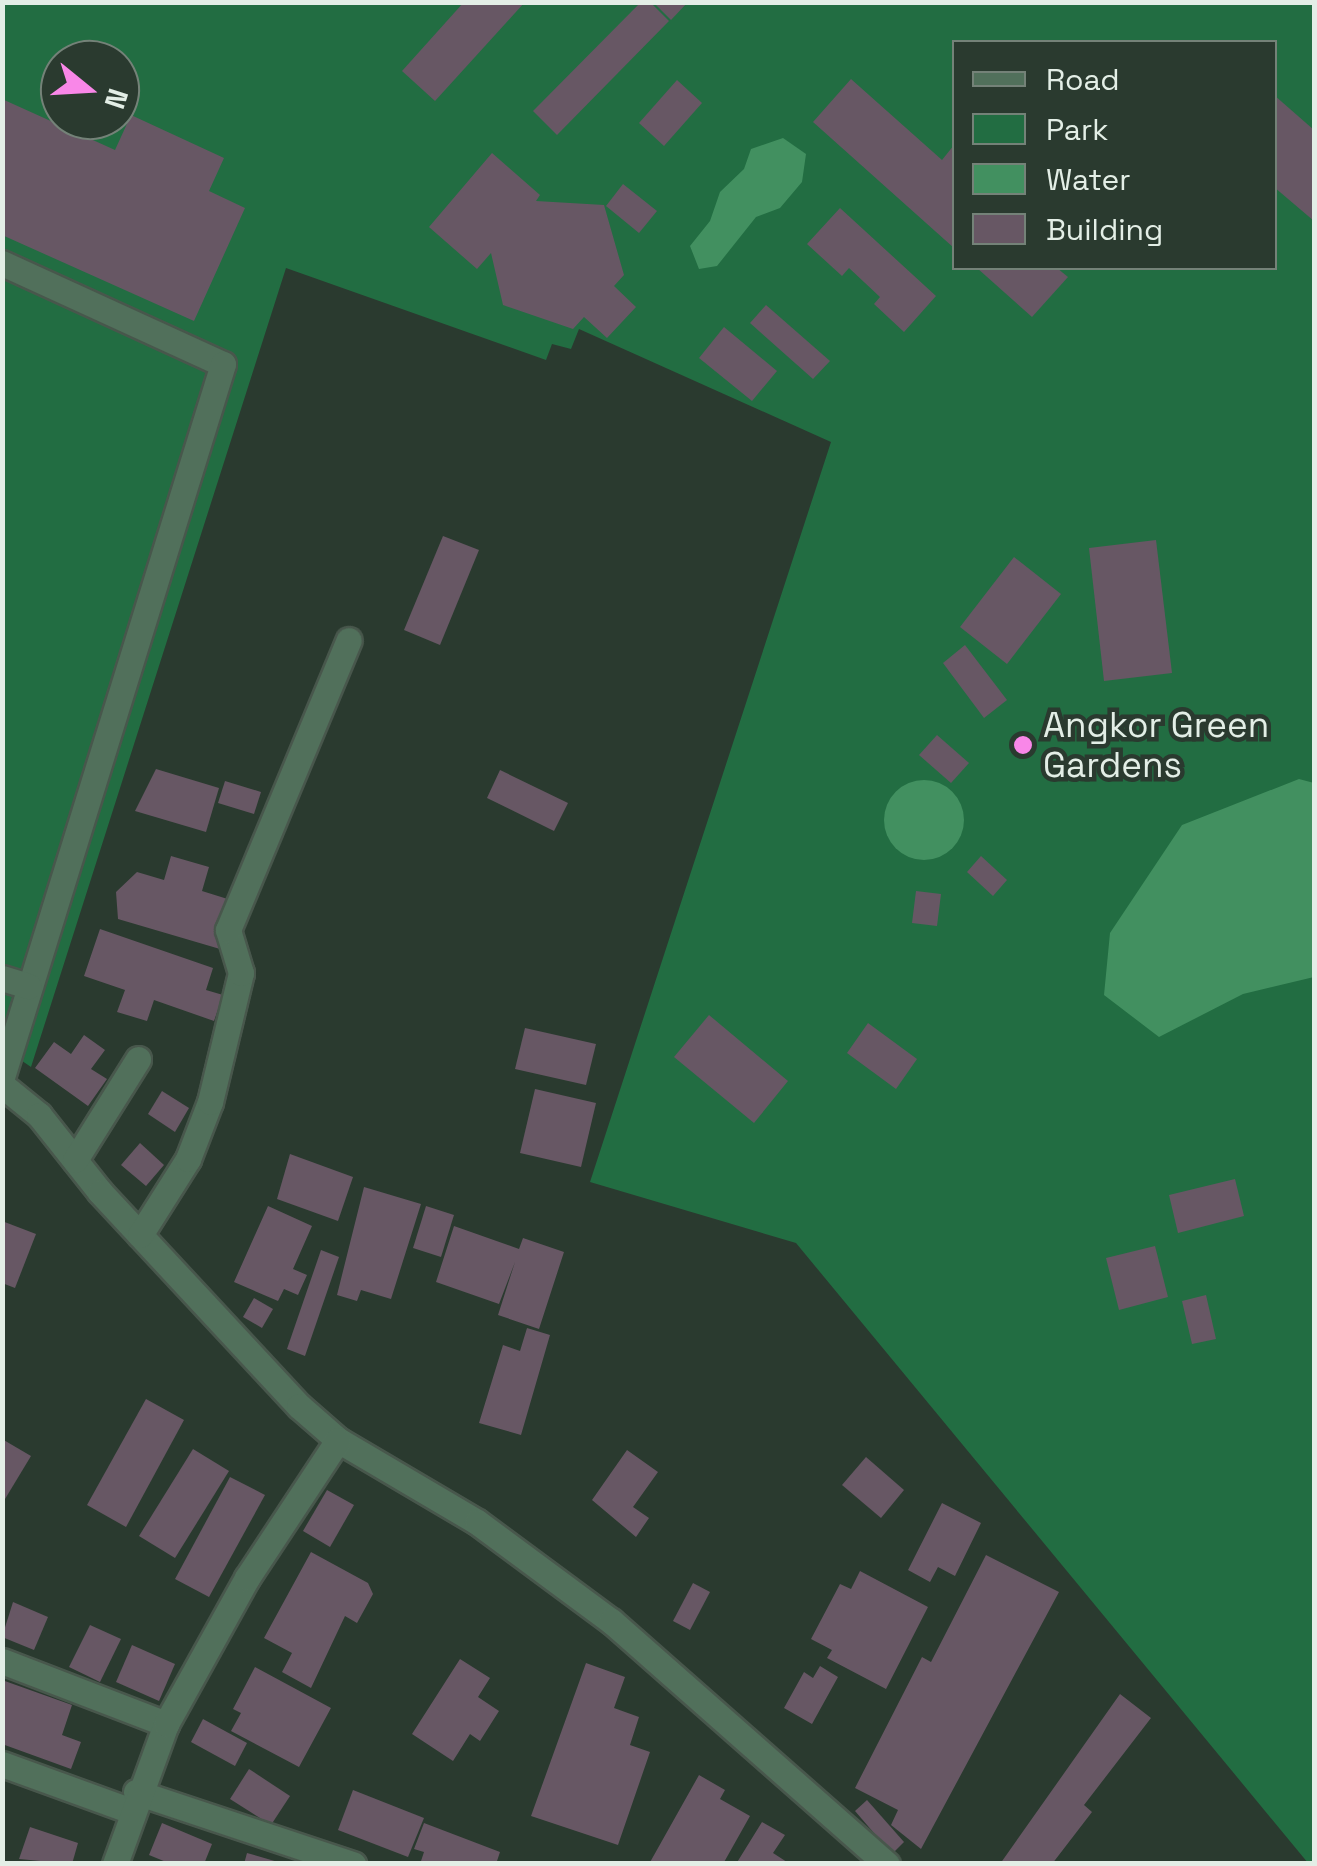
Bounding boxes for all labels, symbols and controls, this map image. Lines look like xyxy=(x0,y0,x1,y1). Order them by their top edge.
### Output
north arrow xyxy=(40,40,140,140)
legend xyxy=(952,40,1277,270)
text: Road xyxy=(1046,60,1120,99)
text: N xyxy=(97,84,137,113)
text: Park xyxy=(1046,110,1108,149)
text: Water xyxy=(1046,160,1131,199)
text: Building xyxy=(1046,210,1163,249)
place label: Angkor Green Gardens xyxy=(1043,704,1269,786)
marker: Angkor Green Gardens xyxy=(1012,734,1034,756)

